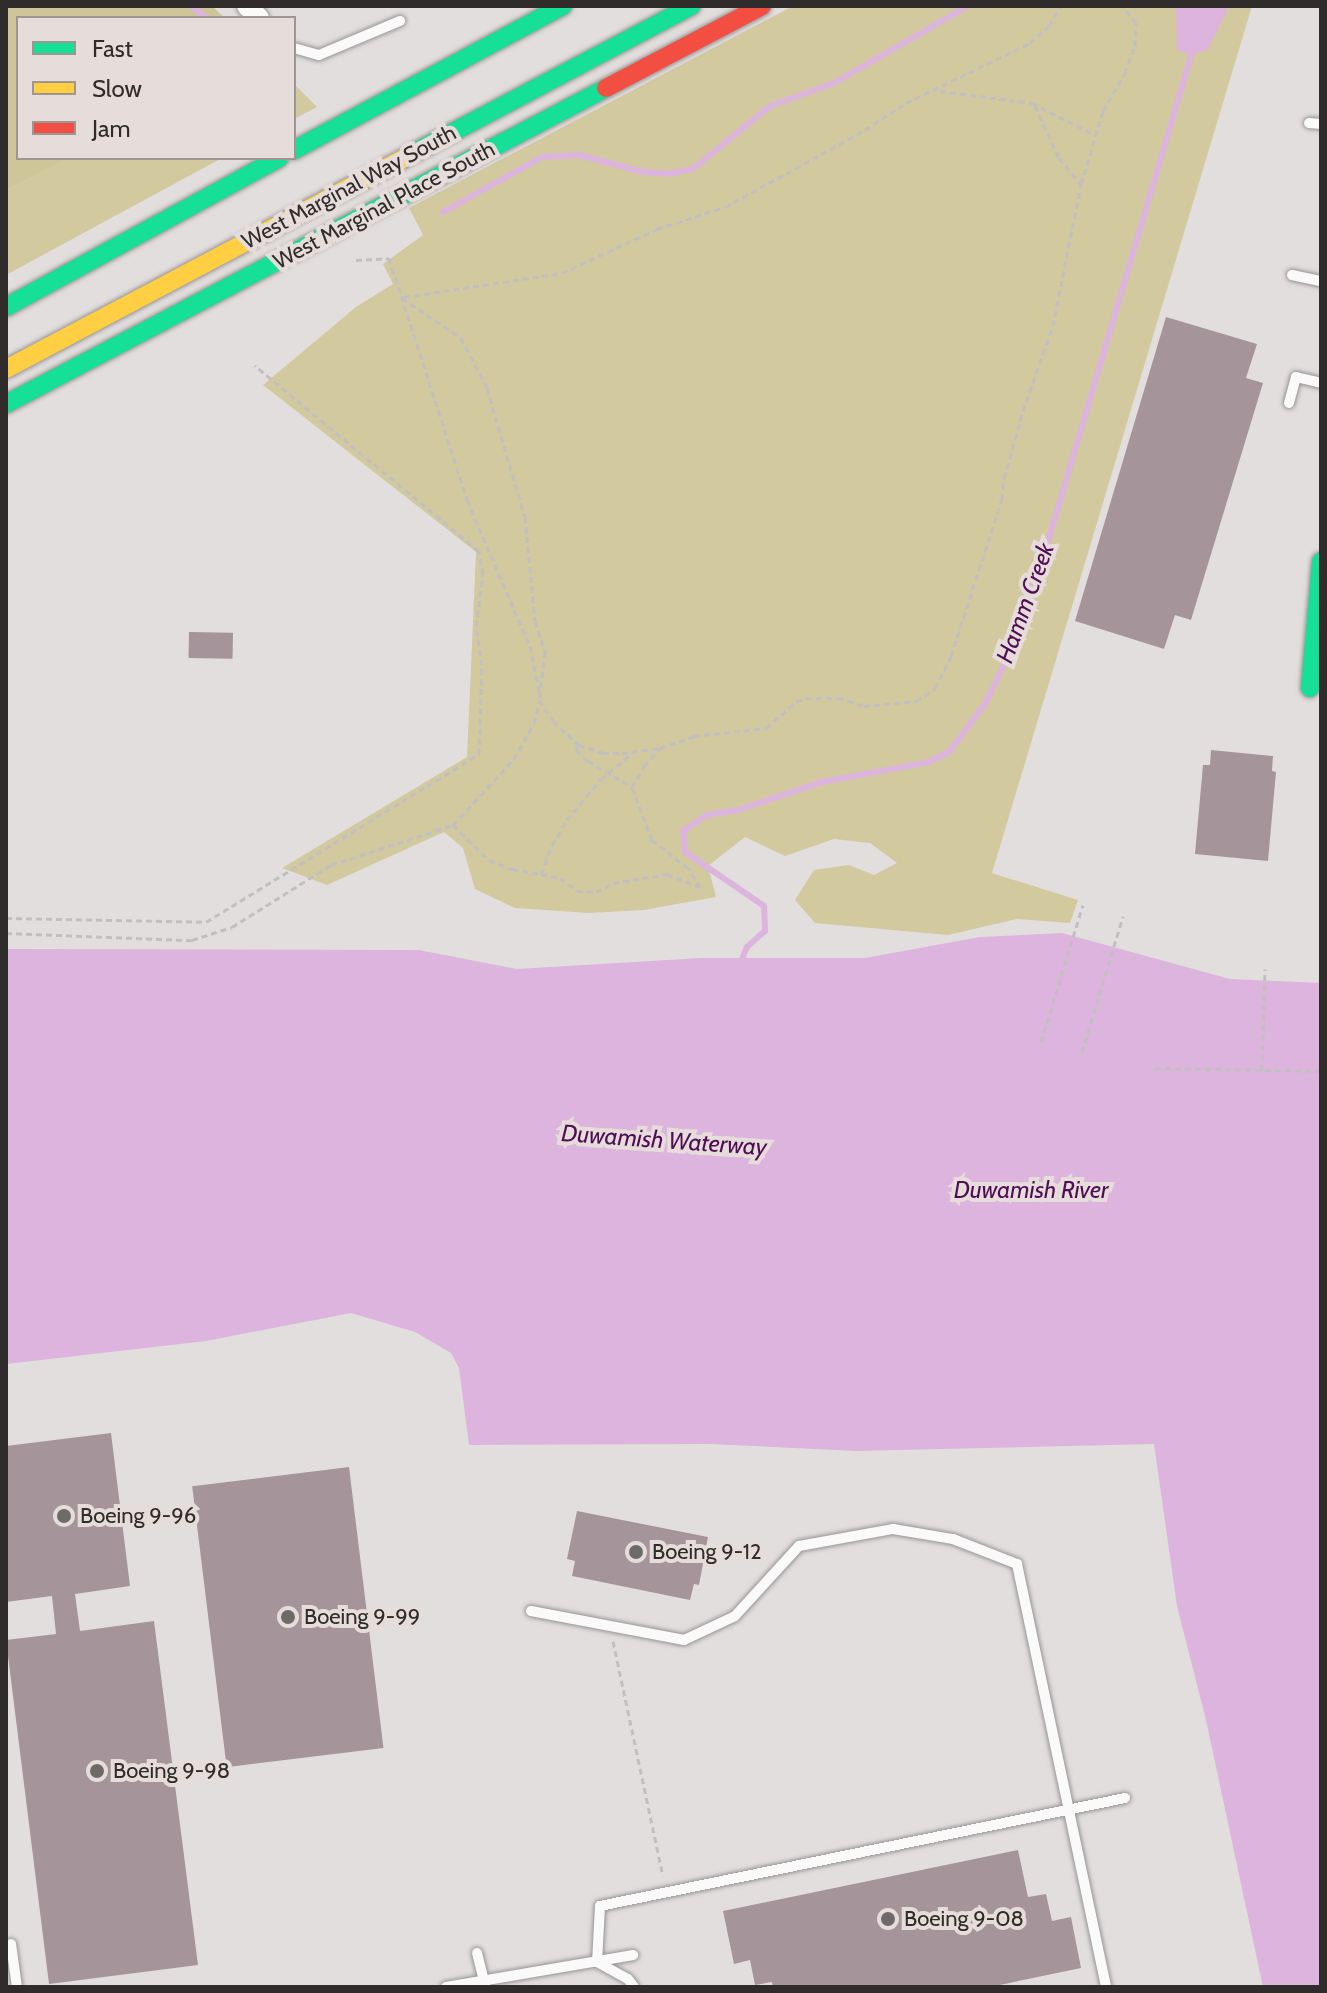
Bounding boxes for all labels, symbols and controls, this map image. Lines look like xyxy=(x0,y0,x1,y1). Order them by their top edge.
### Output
legend xyxy=(16,16,296,160)
text: Fast xyxy=(92,34,133,63)
text: Slow xyxy=(92,74,142,103)
text: Jam xyxy=(92,114,130,143)
street label: West Marginal Way South xyxy=(237,119,461,255)
street label: West Marginal Place South xyxy=(269,135,499,275)
water label: Hamm Creek xyxy=(990,539,1060,667)
water label: Duwamish Waterway xyxy=(560,1118,768,1162)
water label: Duwamish River xyxy=(954,1176,1108,1204)
place label: Boeing 9-96 xyxy=(80,1503,196,1529)
marker: Boeing 9-96 xyxy=(55,1507,73,1525)
place label: Boeing 9-12 xyxy=(652,1539,762,1565)
marker: Boeing 9-12 xyxy=(627,1543,645,1561)
place label: Boeing 9-99 xyxy=(304,1604,420,1630)
marker: Boeing 9-99 xyxy=(279,1608,297,1626)
place label: Boeing 9-98 xyxy=(113,1758,230,1784)
marker: Boeing 9-98 xyxy=(88,1762,106,1780)
place label: Boeing 9-08 xyxy=(904,1906,1024,1932)
marker: Boeing 9-08 xyxy=(879,1910,897,1928)

